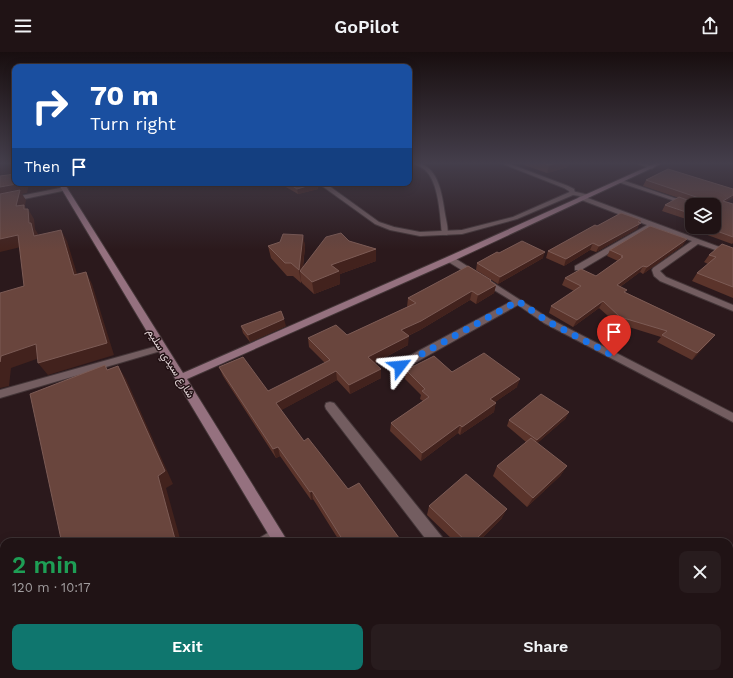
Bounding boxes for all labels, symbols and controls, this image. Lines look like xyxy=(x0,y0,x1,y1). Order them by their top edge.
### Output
icon: menu xyxy=(12,15,34,37)
icon: share xyxy=(699,15,721,37)
text: GoPilot xyxy=(334,16,399,37)
text: 70 m xyxy=(90,79,159,112)
icon: right xyxy=(24,80,76,132)
text: Turn right xyxy=(90,113,176,134)
icon: arrive xyxy=(68,156,90,178)
text: Then xyxy=(24,158,60,176)
map controls xyxy=(685,198,721,234)
button: layers xyxy=(685,198,721,234)
pin xyxy=(597,315,631,356)
icon: arrive xyxy=(603,321,625,343)
street label: شارع سيدي سليم xyxy=(142,326,197,402)
position arrow xyxy=(379,345,421,387)
text: 2 min xyxy=(12,551,78,579)
button: close xyxy=(679,551,721,593)
text: 120 m · 10:17 xyxy=(12,580,90,595)
button: Exit xyxy=(12,624,363,670)
button: Share xyxy=(371,624,721,670)

